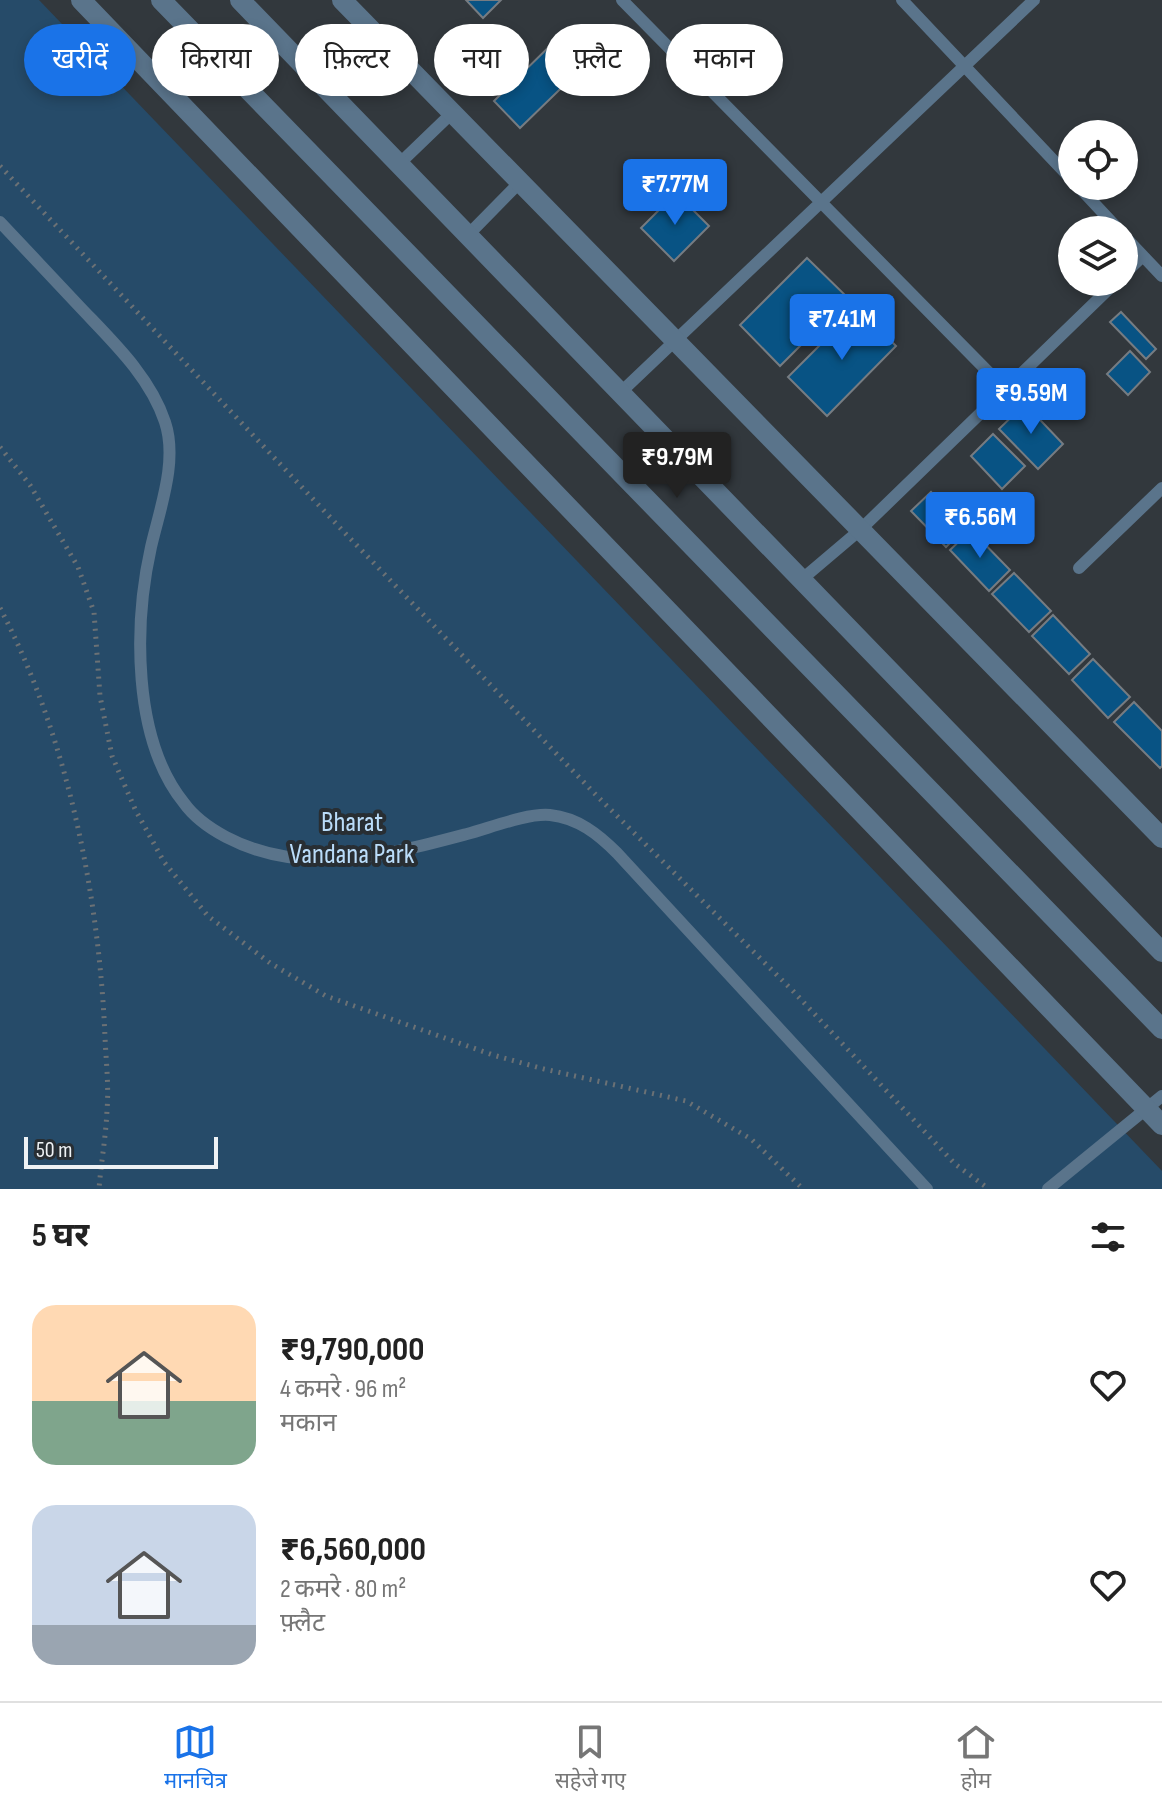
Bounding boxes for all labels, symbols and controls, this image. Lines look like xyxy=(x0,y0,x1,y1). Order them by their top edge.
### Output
chip: खरीदें xyxy=(24,24,136,96)
chip: किराया xyxy=(152,24,279,96)
chip: फ़िल्टर xyxy=(295,24,418,96)
chip: नया xyxy=(434,24,529,96)
chip: फ़्लैट xyxy=(545,24,650,96)
chip: मकान xyxy=(666,24,783,96)
map controls xyxy=(1058,120,1138,296)
button: locate xyxy=(1058,120,1138,200)
pin: ₹7.77M xyxy=(610,159,740,227)
text: ₹7.77M xyxy=(641,169,709,200)
button: layers xyxy=(1058,216,1138,296)
pin: ₹7.41M xyxy=(777,294,907,362)
text: ₹7.41M xyxy=(808,304,876,335)
pin: ₹9.59M xyxy=(966,368,1096,436)
text: ₹9.59M xyxy=(995,378,1067,409)
pin: ₹9.79M xyxy=(612,432,742,500)
text: ₹9.79M xyxy=(641,442,713,473)
pin: ₹6.56M xyxy=(915,492,1045,560)
text: ₹6.56M xyxy=(944,502,1016,533)
park label: Bharat Vandana Park xyxy=(289,806,415,871)
scale bar xyxy=(24,1133,218,1169)
text: 50 m xyxy=(36,1137,72,1164)
text: 5 घर xyxy=(32,1215,89,1256)
icon: filters xyxy=(1086,1215,1130,1259)
text: ₹9,790,000 xyxy=(280,1329,425,1370)
icon: home xyxy=(96,1337,192,1433)
icon: heart xyxy=(1086,1363,1130,1407)
text: 4 कमरे · 96 m² xyxy=(280,1374,406,1405)
text: मकान xyxy=(280,1408,337,1439)
text: ₹6,560,000 xyxy=(280,1529,426,1570)
icon: home xyxy=(96,1537,192,1633)
icon: heart xyxy=(1086,1563,1130,1607)
text: 2 कमरे · 80 m² xyxy=(280,1574,406,1605)
text: फ़्लैट xyxy=(280,1608,325,1639)
tab: मानचित्र xyxy=(164,1720,227,1797)
tab: सहेजे गए xyxy=(555,1720,626,1797)
tab: होम xyxy=(954,1720,998,1797)

